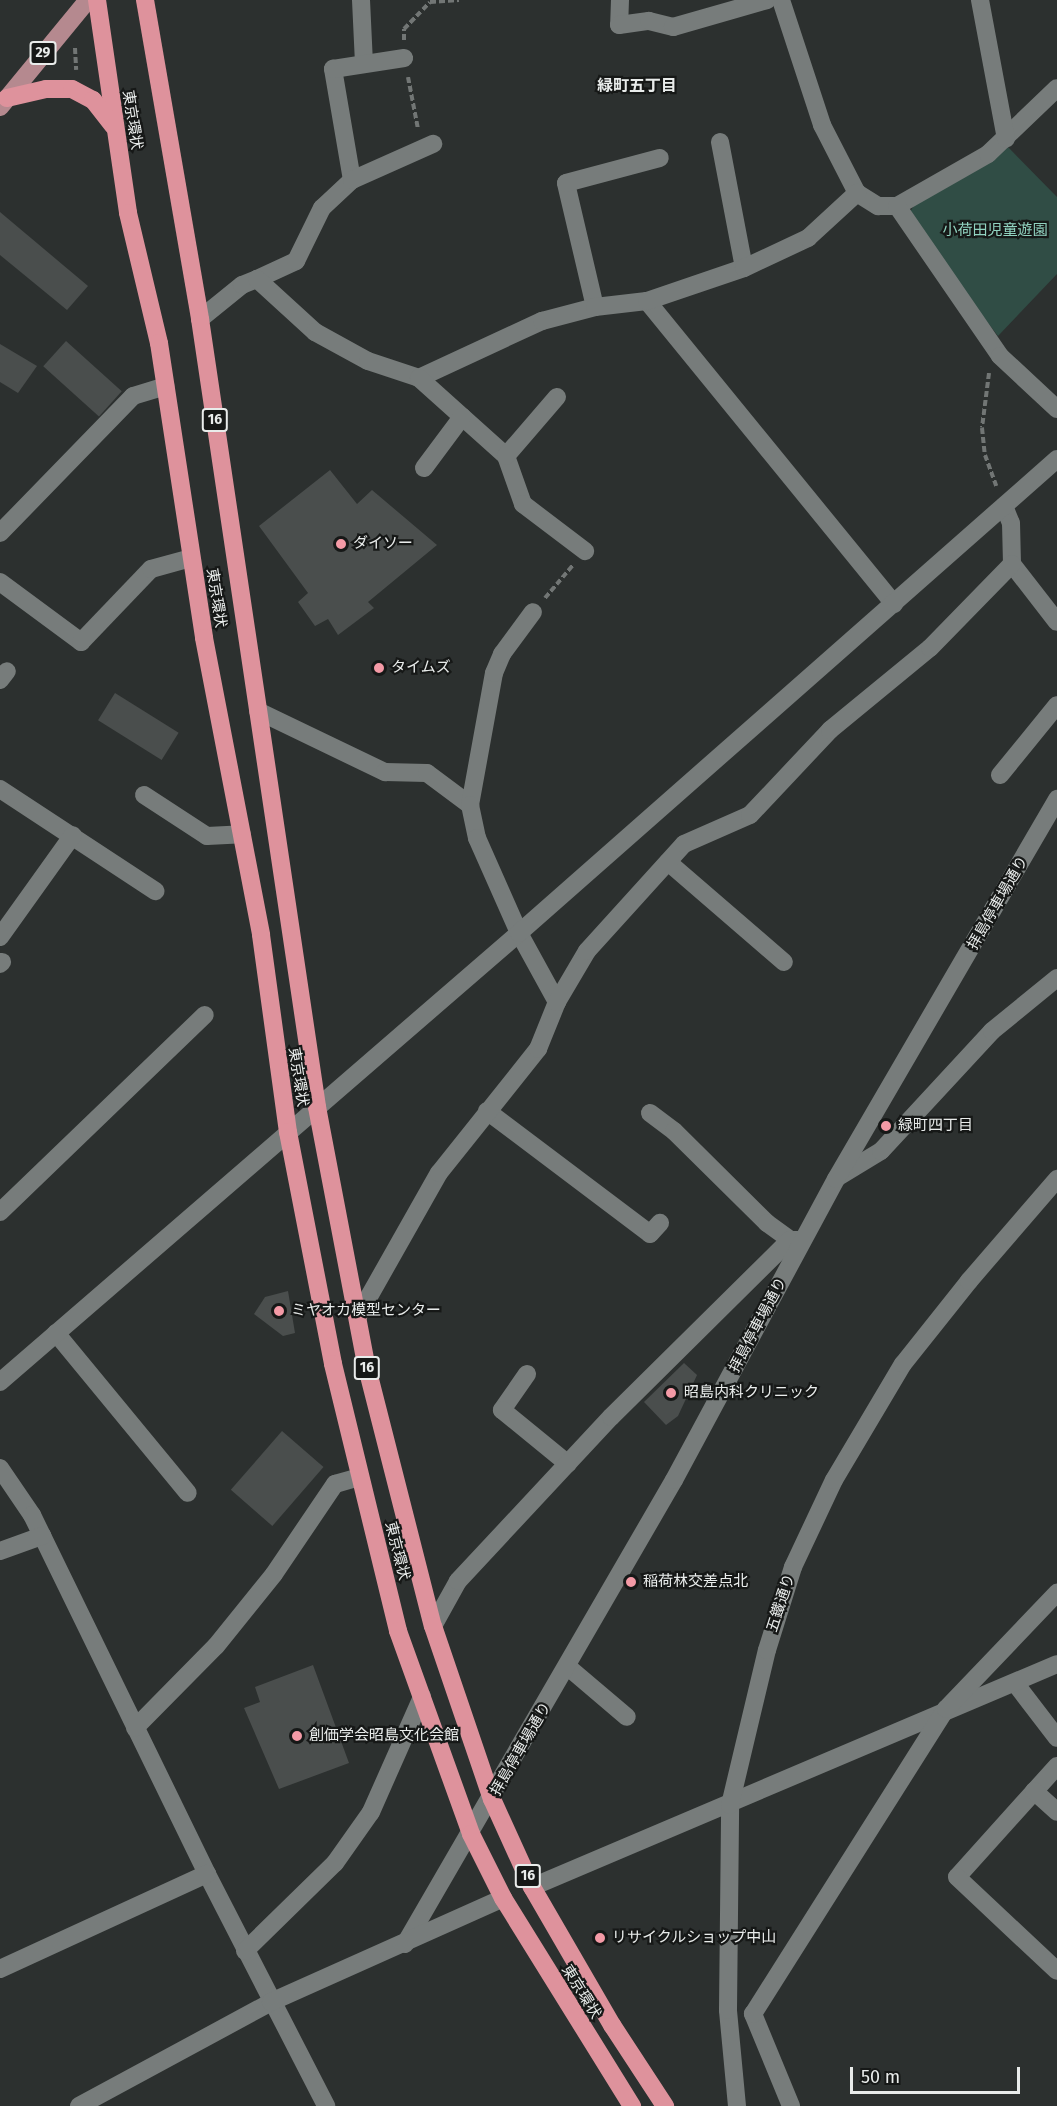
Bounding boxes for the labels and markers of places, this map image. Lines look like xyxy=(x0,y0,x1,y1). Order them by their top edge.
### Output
place label: ダイソー xyxy=(353,535,413,553)
marker: ダイソー xyxy=(334,537,348,551)
place label: タイムズ xyxy=(391,659,451,677)
marker: タイムズ xyxy=(372,661,386,675)
place label: 緑町四丁目 xyxy=(898,1117,973,1135)
marker: 緑町四丁目 xyxy=(879,1119,893,1133)
place label: ミヤオカ模型センター xyxy=(291,1302,441,1320)
marker: ミヤオカ模型センター xyxy=(272,1304,286,1318)
marker: 昭島内科クリニック xyxy=(662,1384,680,1402)
place label: 昭島内科クリニック xyxy=(684,1384,819,1402)
place label: 稲荷林交差点北 xyxy=(643,1573,748,1591)
marker: 稲荷林交差点北 xyxy=(624,1575,638,1589)
place label: 創価学会昭島文化会館 xyxy=(309,1727,459,1745)
marker: 創価学会昭島文化会館 xyxy=(290,1729,304,1743)
place label: リサイクルショップ中山 xyxy=(612,1929,777,1947)
marker: リサイクルショップ中山 xyxy=(593,1931,607,1945)

